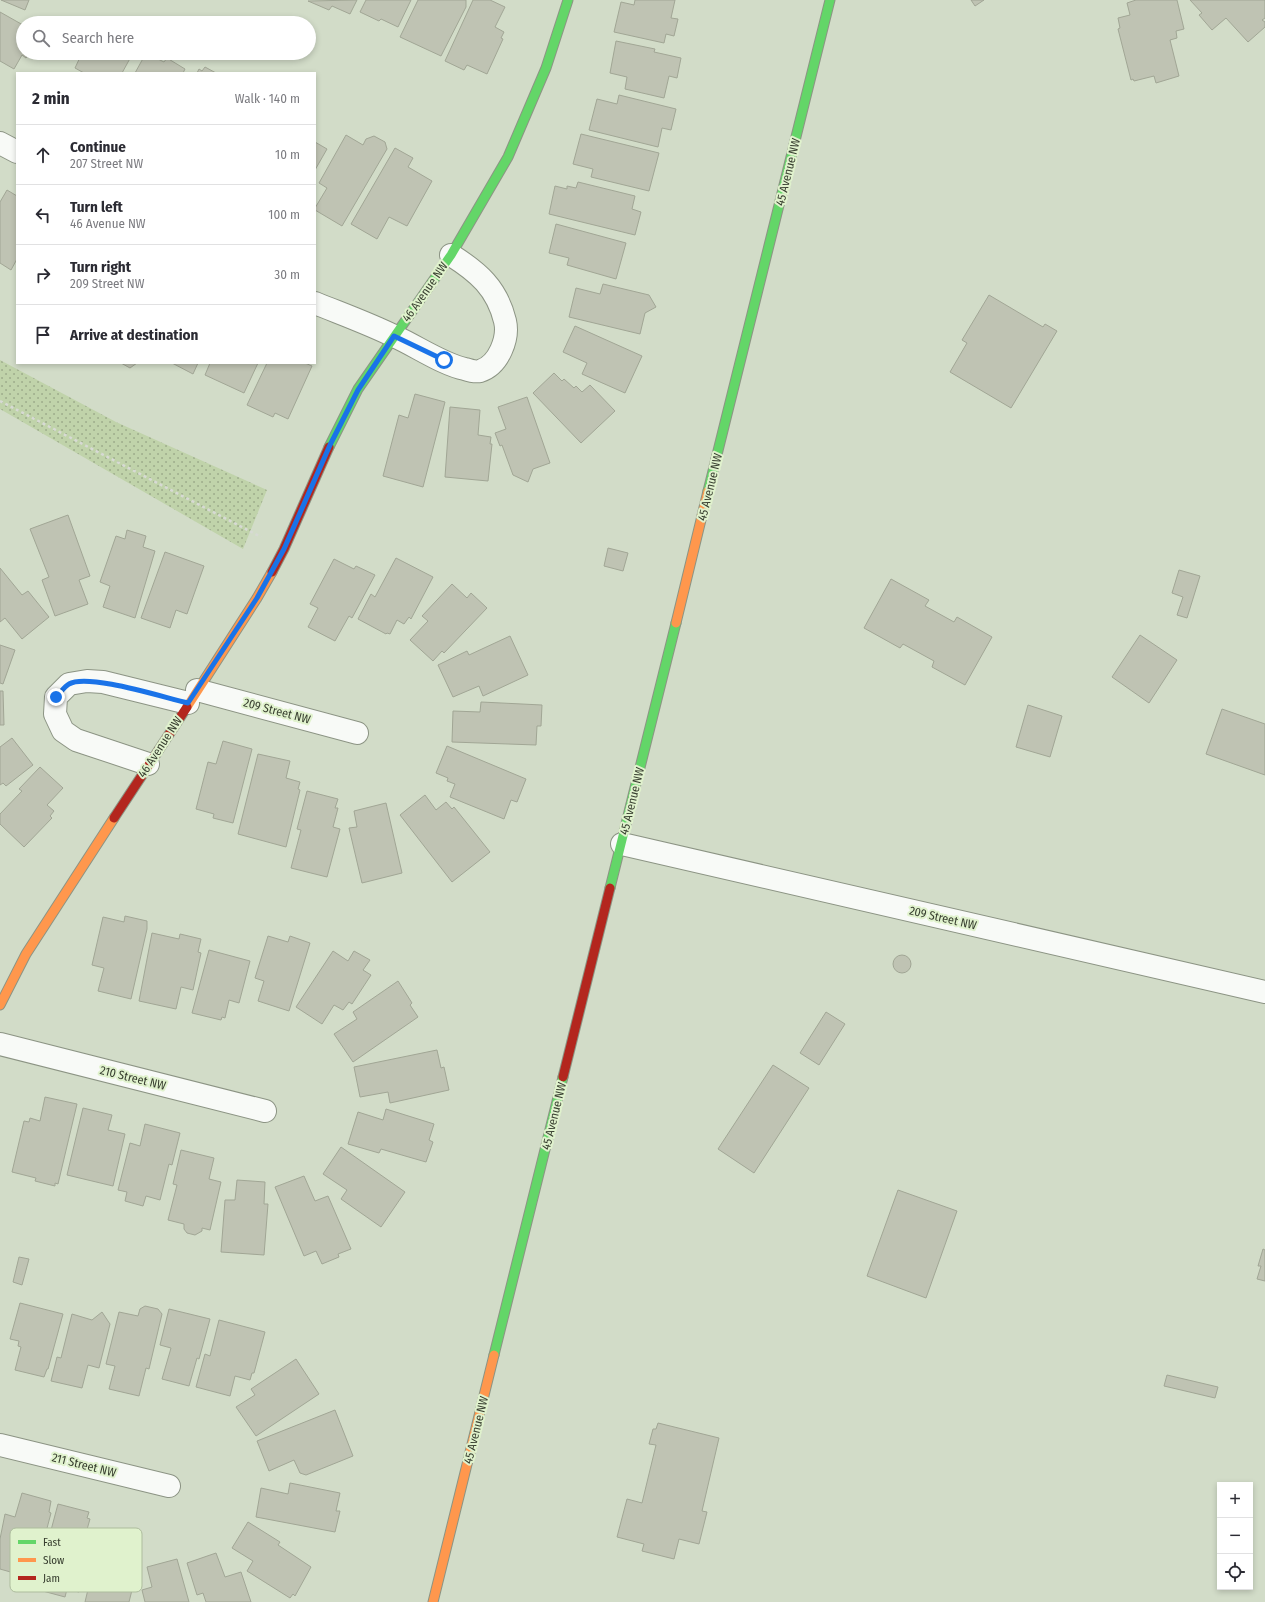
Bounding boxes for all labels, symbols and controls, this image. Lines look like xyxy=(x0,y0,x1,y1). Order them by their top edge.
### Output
search box xyxy=(16,16,316,60)
icon: search xyxy=(30,27,52,49)
text: Search here xyxy=(62,29,134,47)
text: 2 min xyxy=(32,88,70,109)
text: Walk · 140 m xyxy=(235,91,300,106)
street label: 45 Avenue NW xyxy=(773,137,803,207)
text: Continue xyxy=(70,138,126,156)
icon: ahead xyxy=(32,144,54,166)
text: 10 m xyxy=(275,147,300,162)
text: 207 Street NW xyxy=(70,156,143,171)
text: Turn left xyxy=(70,198,123,216)
icon: left xyxy=(32,204,54,226)
text: 100 m xyxy=(268,207,300,222)
text: 46 Avenue NW xyxy=(70,216,146,231)
text: Turn right xyxy=(70,258,131,276)
street label: 46 Avenue NW xyxy=(399,259,451,325)
icon: right xyxy=(32,264,54,286)
text: 30 m xyxy=(274,267,300,282)
text: 209 Street NW xyxy=(70,276,144,291)
icon: arrive xyxy=(32,324,54,346)
text: Arrive at destination xyxy=(70,326,198,344)
route start xyxy=(435,351,453,369)
street label: 45 Avenue NW xyxy=(695,452,725,522)
route end xyxy=(47,688,65,706)
street label: 209 Street NW xyxy=(242,695,312,727)
street label: 46 Avenue NW xyxy=(135,714,185,780)
street label: 45 Avenue NW xyxy=(617,766,647,836)
street label: 209 Street NW xyxy=(908,903,978,933)
street label: 210 Street NW xyxy=(99,1063,167,1093)
street label: 45 Avenue NW xyxy=(539,1081,569,1151)
street label: 45 Avenue NW xyxy=(461,1395,491,1465)
street label: 211 Street NW xyxy=(50,1450,118,1480)
map controls xyxy=(1217,1482,1253,1590)
button: + xyxy=(1217,1482,1253,1518)
button: − xyxy=(1217,1518,1253,1554)
legend xyxy=(10,1528,142,1592)
text: Fast xyxy=(43,1536,61,1549)
text: Slow xyxy=(43,1554,64,1567)
button: locate xyxy=(1217,1554,1253,1590)
text: Jam xyxy=(43,1572,60,1585)

